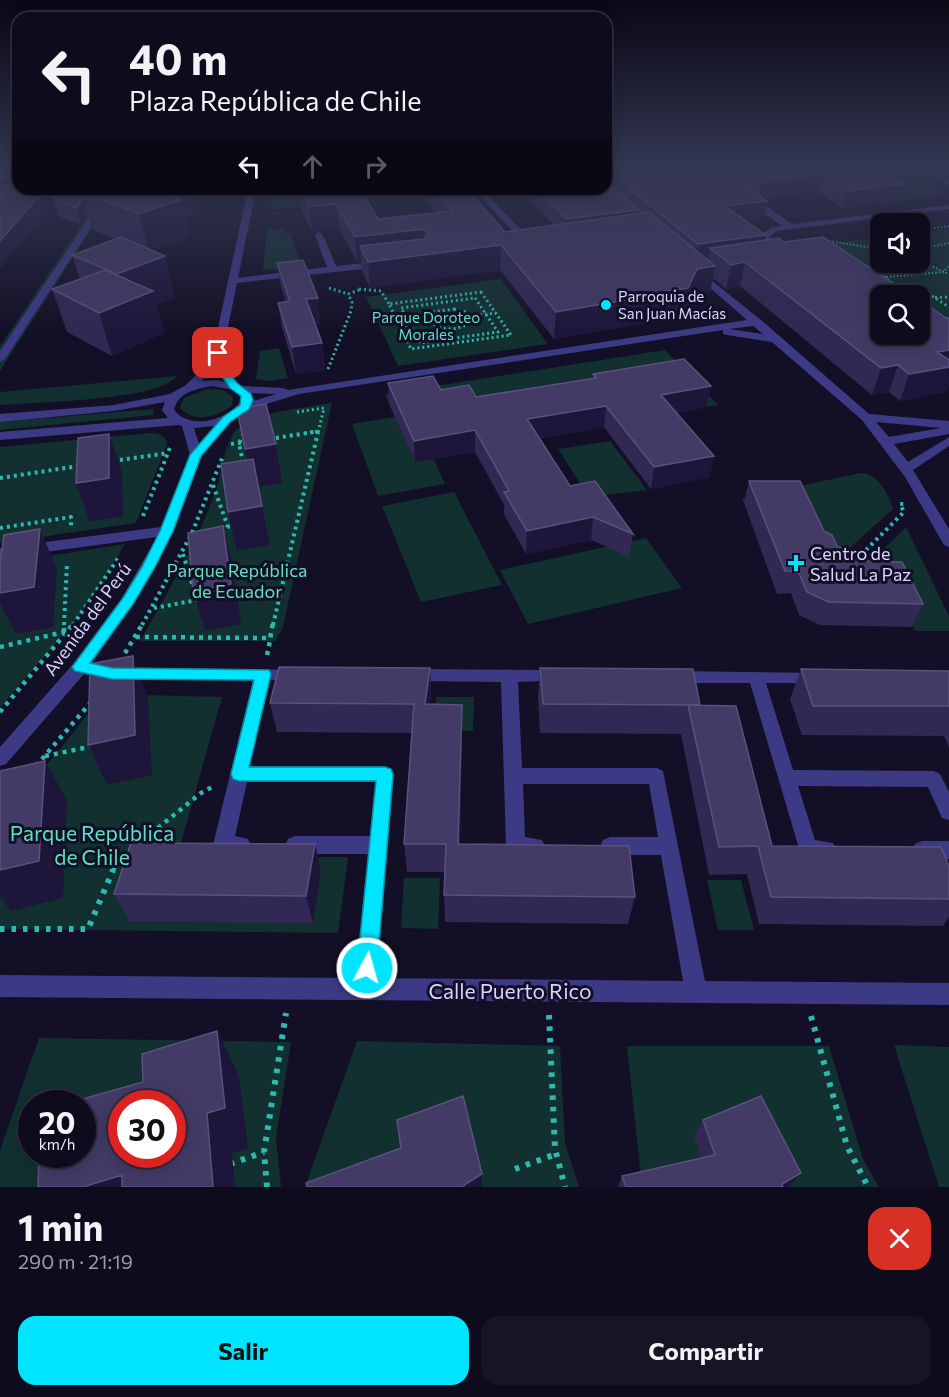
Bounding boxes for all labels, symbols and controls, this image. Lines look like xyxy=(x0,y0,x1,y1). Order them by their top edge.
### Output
text: 40 m xyxy=(129,32,227,84)
icon: left xyxy=(30,36,108,114)
text: Plaza República de Chile xyxy=(129,84,422,117)
icon: left xyxy=(233,150,266,183)
icon: ahead xyxy=(296,150,329,183)
icon: right xyxy=(359,150,392,183)
map controls xyxy=(870,213,930,345)
button: sound xyxy=(870,213,930,273)
button: search xyxy=(870,285,930,345)
place label: Parroquia de San Juan Macías xyxy=(618,287,726,322)
marker: Parroquia de San Juan Macías xyxy=(599,298,613,312)
park label: Parque Doroteo Morales xyxy=(372,308,480,343)
pin xyxy=(192,327,243,378)
icon: arrive xyxy=(201,336,234,369)
place label: Centro de Salud La Paz xyxy=(810,542,911,585)
marker: Centro de Salud La Paz xyxy=(787,554,805,572)
street label: Avenida del Perú xyxy=(39,558,135,680)
park label: Parque República de Ecuador xyxy=(167,559,307,602)
park label: Parque República de Chile xyxy=(10,820,174,869)
position arrow xyxy=(335,936,399,1000)
street label: Calle Puerto Rico xyxy=(429,978,591,1003)
speed limit sign: 30 xyxy=(108,1090,186,1168)
text: 20 xyxy=(39,1103,75,1140)
text: km/h xyxy=(39,1135,75,1153)
text: 1 min xyxy=(18,1204,103,1248)
button: close xyxy=(868,1207,931,1270)
text: 290 m · 21:19 xyxy=(18,1249,133,1273)
button: Salir xyxy=(18,1316,469,1385)
button: Compartir xyxy=(481,1316,931,1385)

